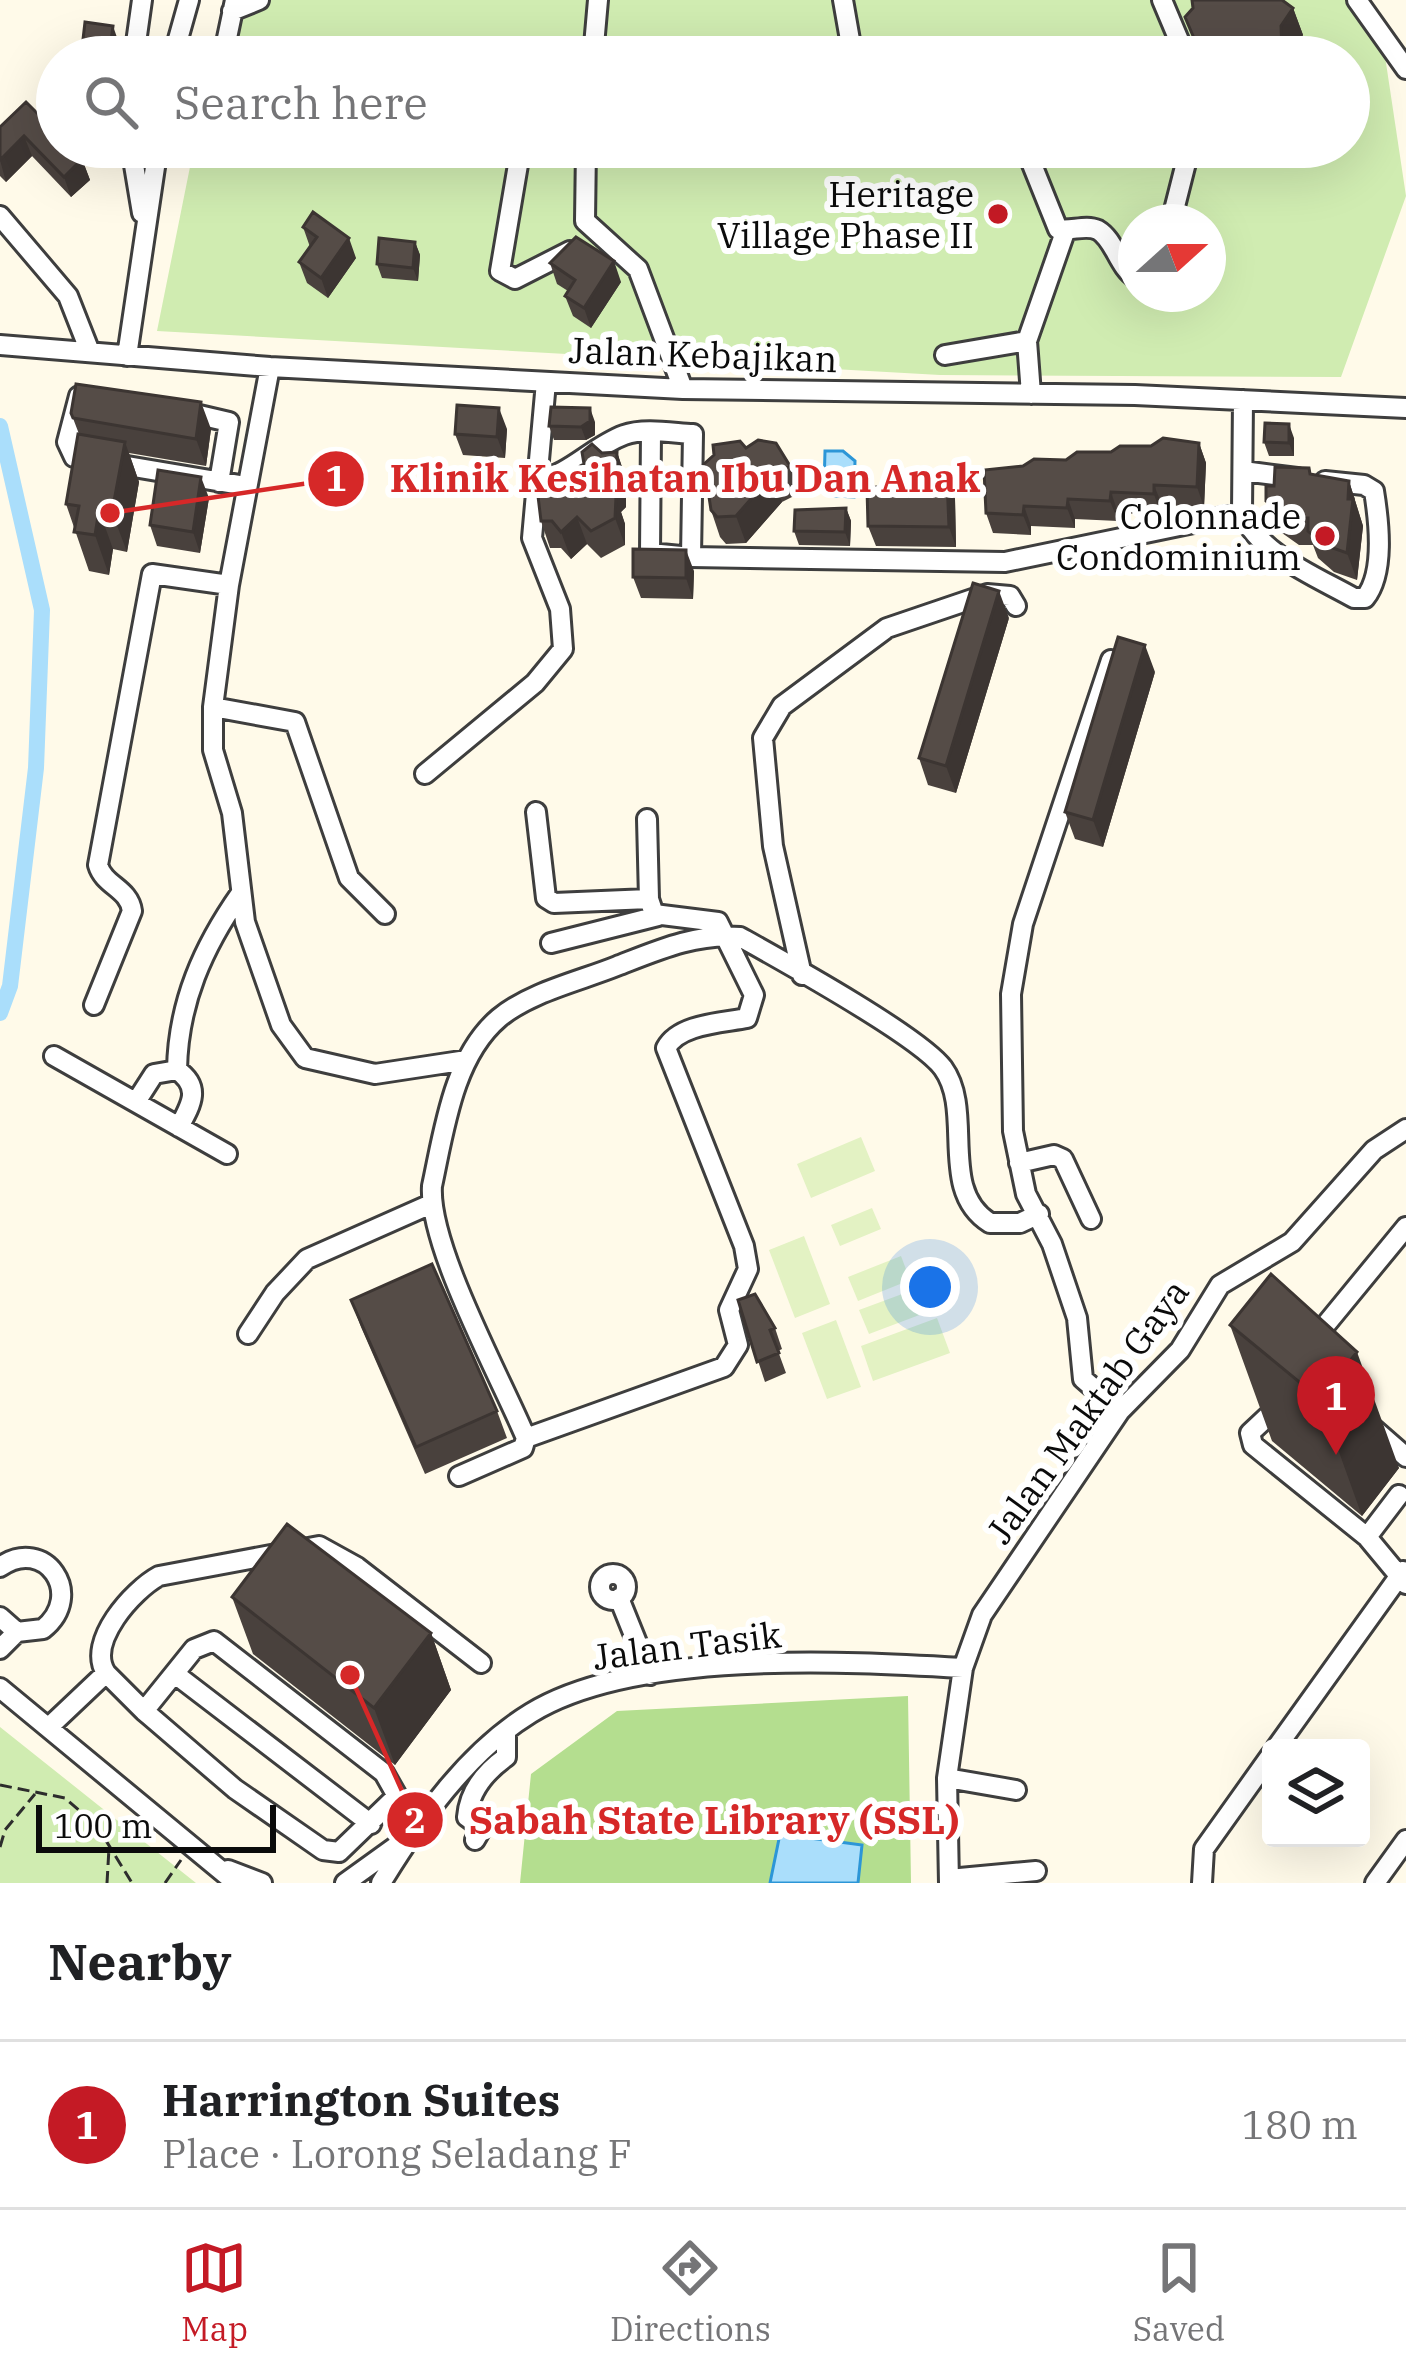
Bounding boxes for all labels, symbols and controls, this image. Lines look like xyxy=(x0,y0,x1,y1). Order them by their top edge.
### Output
search box xyxy=(36,36,1370,168)
icon: search xyxy=(78,69,144,135)
text: Search here xyxy=(174,73,428,131)
place label: Heritage Village Phase II xyxy=(717,170,974,258)
marker: Heritage Village Phase II xyxy=(985,201,1011,227)
north arrow xyxy=(1118,204,1226,312)
street label: Jalan Kebajikan xyxy=(568,326,838,382)
callout: Klinik Kesihatan Ibu Dan Anak xyxy=(306,441,1004,516)
text: Klinik Kesihatan Ibu Dan Anak xyxy=(390,452,981,503)
text: 1 xyxy=(325,454,347,501)
place label: Colonnade Condominium xyxy=(1056,492,1301,580)
marker: Colonnade Condominium xyxy=(1312,523,1338,549)
your location xyxy=(900,1257,960,1317)
street label: Jalan Maktab Gaya xyxy=(975,1270,1199,1552)
pin: 1 xyxy=(1297,1356,1375,1455)
street label: Jalan Tasik xyxy=(590,1610,784,1680)
map controls xyxy=(1262,1739,1370,1847)
button: layers xyxy=(1262,1739,1370,1847)
callout: Sabah State Library (SSL) xyxy=(385,1782,983,1857)
text: Sabah State Library (SSL) xyxy=(469,1794,959,1845)
text: 2 xyxy=(404,1796,426,1843)
scale bar xyxy=(36,1799,276,1852)
text: 100 m xyxy=(54,1804,153,1847)
text: Nearby xyxy=(48,1928,232,1994)
text: Harrington Suites xyxy=(162,2070,560,2128)
text: 1 xyxy=(75,2099,99,2150)
text: 180 m xyxy=(1242,2099,1358,2150)
text: Place · Lorong Seladang F xyxy=(162,2128,632,2179)
tab: Map xyxy=(181,2235,248,2350)
tab: Directions xyxy=(610,2235,771,2350)
tab: Saved xyxy=(1133,2235,1225,2350)

